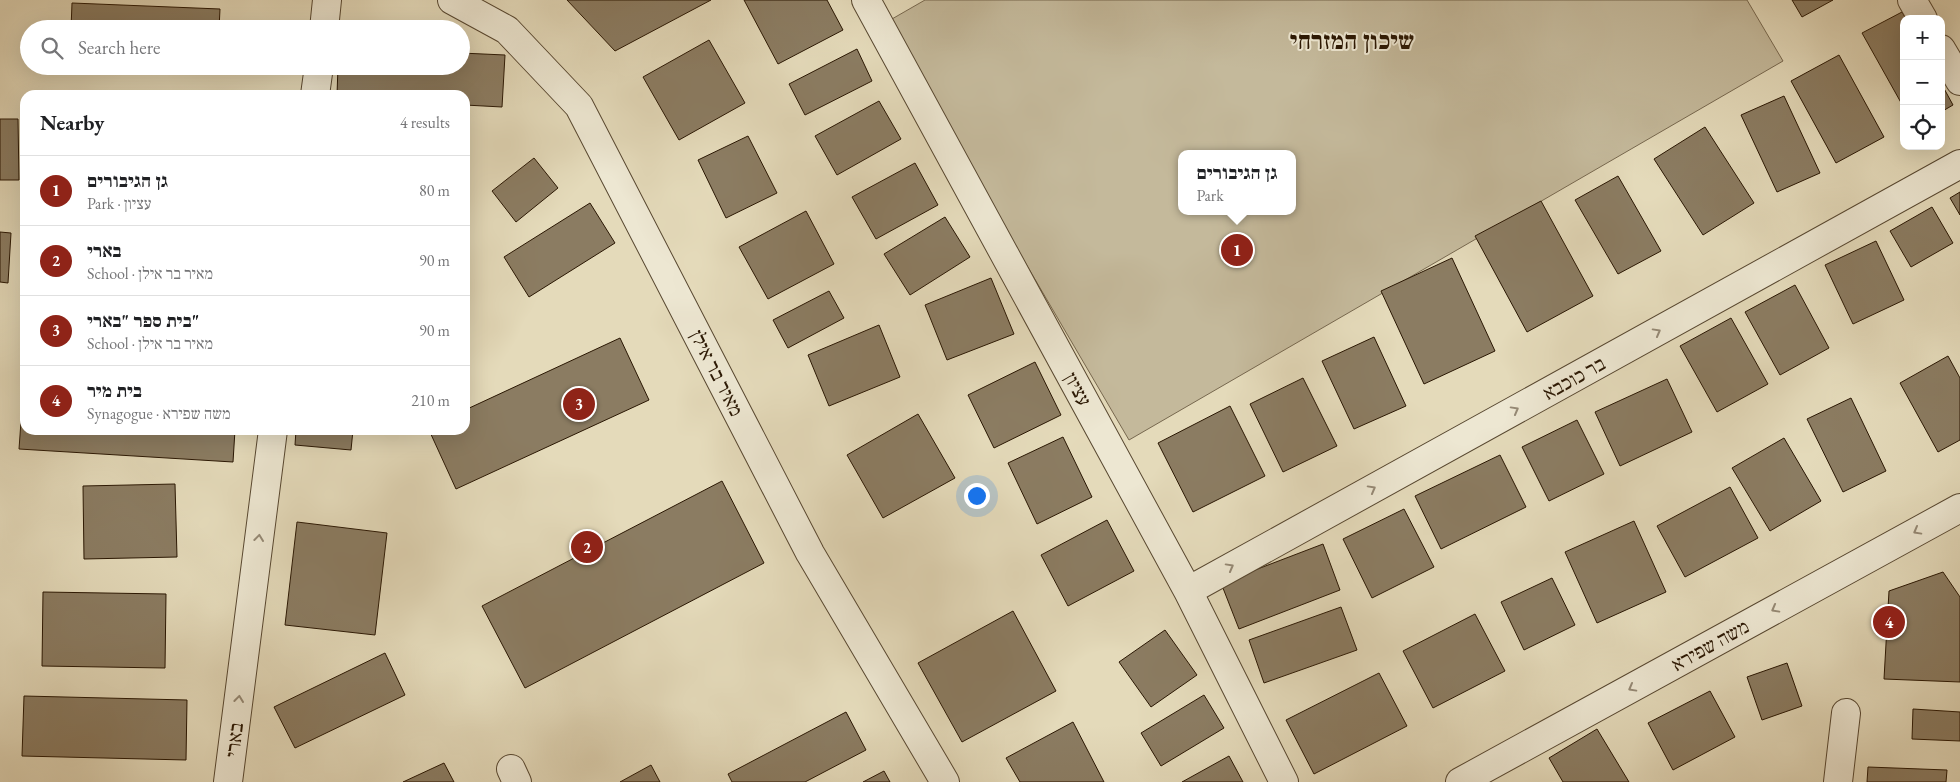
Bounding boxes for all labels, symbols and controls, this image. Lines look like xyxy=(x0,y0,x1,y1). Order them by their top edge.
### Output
map controls xyxy=(1900,15,1945,150)
button: + xyxy=(1900,15,1945,60)
search box xyxy=(20,20,470,75)
district label: שיכון המזרחי xyxy=(1290,24,1414,56)
icon: search xyxy=(38,34,66,62)
text: Search here xyxy=(78,35,160,60)
button: − xyxy=(1900,60,1945,105)
button: locate xyxy=(1900,105,1945,150)
text: Nearby xyxy=(40,109,104,136)
text: 4 results xyxy=(400,112,450,133)
popup xyxy=(1178,150,1296,215)
text: גן הגיבורים xyxy=(1196,160,1278,185)
text: גן הגיבורים xyxy=(87,168,168,193)
text: 1 xyxy=(52,180,60,201)
text: 80 m xyxy=(419,180,450,201)
text: Park xyxy=(1196,185,1224,206)
text: Park · עציון xyxy=(87,193,151,214)
pin: 1 xyxy=(1221,231,1253,269)
text: בארי xyxy=(87,238,121,263)
text: 2 xyxy=(52,250,60,271)
text: 90 m xyxy=(419,250,450,271)
text: School · מאיר בר אילן xyxy=(87,263,213,284)
text: בית ספר "בארי" xyxy=(87,308,199,333)
text: 3 xyxy=(52,320,60,341)
text: 90 m xyxy=(419,320,450,341)
street label: מאיר בר אילן xyxy=(684,325,750,421)
one-way arrow xyxy=(1652,328,1661,338)
text: School · מאיר בר אילן xyxy=(87,333,213,354)
street label: בר כוכבא xyxy=(1538,350,1610,406)
street label: עציון xyxy=(1058,368,1098,410)
text: בית מיר xyxy=(87,378,142,403)
pin: 3 xyxy=(563,385,595,423)
text: 4 xyxy=(52,390,60,411)
text: 210 m xyxy=(411,390,450,411)
text: Synagogue · משה שפירא xyxy=(87,403,231,424)
one-way arrow xyxy=(1509,406,1518,416)
your location xyxy=(964,483,990,509)
one-way arrow xyxy=(1367,485,1376,495)
one-way arrow xyxy=(1913,525,1922,535)
pin: 2 xyxy=(571,528,603,566)
one-way arrow xyxy=(253,533,264,541)
one-way arrow xyxy=(1225,564,1234,574)
one-way arrow xyxy=(1771,603,1780,613)
pin: 4 xyxy=(1873,603,1905,641)
street label: משה שפירא xyxy=(1666,613,1754,677)
one-way arrow xyxy=(1628,681,1637,691)
one-way arrow xyxy=(233,695,244,703)
street label: בארי xyxy=(219,721,249,759)

